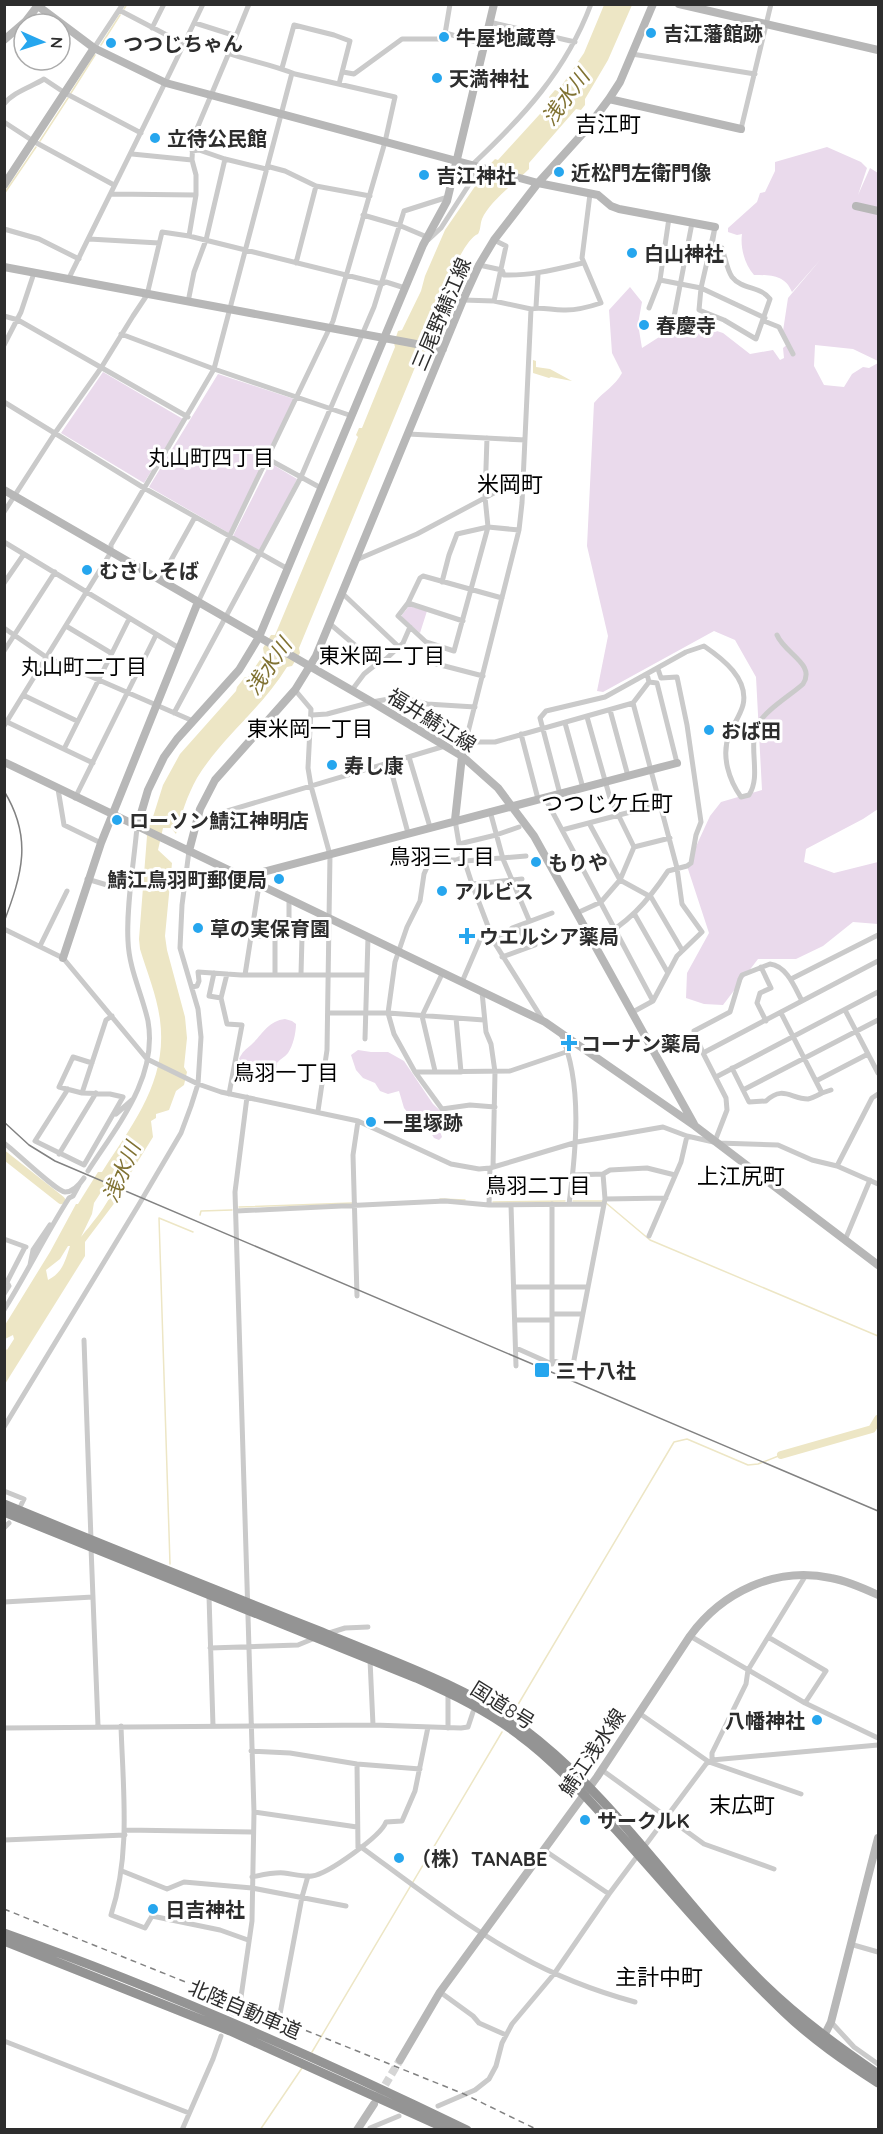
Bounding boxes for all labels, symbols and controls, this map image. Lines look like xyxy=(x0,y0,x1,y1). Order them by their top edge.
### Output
north arrow xyxy=(12,12,72,72)
place label: 吉江藩館跡 xyxy=(663,21,763,46)
place label: 牛屋地蔵尊 xyxy=(456,25,556,50)
marker: 吉江藩館跡 xyxy=(644,26,658,40)
marker: 牛屋地蔵尊 xyxy=(437,30,451,44)
place label: つつじちゃん xyxy=(123,31,243,56)
text: N xyxy=(47,36,67,49)
marker: つつじちゃん xyxy=(104,36,118,50)
water label: 浅水川 xyxy=(536,62,596,130)
place label: 天満神社 xyxy=(449,66,529,91)
marker: 天満神社 xyxy=(430,71,444,85)
district label: 吉江町 xyxy=(575,110,641,138)
place label: 立待公民館 xyxy=(167,126,267,151)
marker: 立待公民館 xyxy=(148,131,162,145)
place label: 近松門左衛門像 xyxy=(571,160,711,185)
place label: 吉江神社 xyxy=(436,163,516,188)
marker: 近松門左衛門像 xyxy=(552,165,566,179)
marker: 吉江神社 xyxy=(417,168,431,182)
place label: 白山神社 xyxy=(644,241,724,266)
marker: 白山神社 xyxy=(625,246,639,260)
street label: 三尾野鯖江線 xyxy=(406,254,476,374)
place label: 春慶寺 xyxy=(656,313,716,338)
marker: 春慶寺 xyxy=(637,318,651,332)
district label: 丸山町四丁目 xyxy=(148,444,274,470)
district label: 米岡町 xyxy=(477,470,543,498)
place label: むさしそば xyxy=(99,558,199,583)
marker: むさしそば xyxy=(80,563,94,577)
water label: 浅水川 xyxy=(239,631,298,699)
district label: 東米岡二丁目 xyxy=(319,642,445,668)
district label: 丸山町二丁目 xyxy=(21,653,147,679)
street label: 福井鯖江線 xyxy=(383,683,481,757)
district label: 東米岡一丁目 xyxy=(247,715,373,741)
place label: おば田 xyxy=(721,718,781,743)
marker: おば田 xyxy=(702,723,716,737)
place label: 寿し康 xyxy=(344,753,404,778)
marker: 寿し康 xyxy=(325,758,339,772)
district label: つつじケ丘町 xyxy=(541,789,673,817)
place label: ローソン鯖江神明店 xyxy=(129,808,309,833)
marker: ローソン鯖江神明店 xyxy=(110,813,124,827)
district label: 鳥羽三丁目 xyxy=(390,843,495,869)
place label: もりや xyxy=(548,850,608,875)
marker: もりや xyxy=(529,855,543,869)
place label: 鯖江鳥羽町郵便局 xyxy=(107,867,267,892)
marker: 鯖江鳥羽町郵便局 xyxy=(272,872,286,886)
place label: アルビス xyxy=(454,879,534,904)
marker: アルビス xyxy=(435,884,449,898)
place label: 草の実保育園 xyxy=(210,916,330,941)
marker: 草の実保育園 xyxy=(191,921,205,935)
place label: ウエルシア薬局 xyxy=(479,924,619,949)
marker: ウエルシア薬局 xyxy=(460,929,474,943)
place label: コーナン薬局 xyxy=(581,1031,701,1056)
marker: コーナン薬局 xyxy=(562,1036,576,1050)
district label: 鳥羽一丁目 xyxy=(234,1059,339,1085)
place label: 一里塚跡 xyxy=(383,1110,463,1135)
marker: 一里塚跡 xyxy=(364,1115,378,1129)
water label: 浅水川 xyxy=(97,1136,146,1206)
district label: 上江尻町 xyxy=(697,1162,785,1190)
district label: 鳥羽二丁目 xyxy=(486,1172,591,1198)
place label: 三十八社 xyxy=(556,1358,636,1383)
marker: 三十八社 xyxy=(533,1361,551,1379)
street label: 国道8号 xyxy=(466,1676,540,1734)
street label: 鯖江浅水線 xyxy=(554,1704,630,1800)
place label: 八幡神社 xyxy=(725,1708,805,1733)
marker: 八幡神社 xyxy=(810,1713,824,1727)
district label: 末広町 xyxy=(709,1791,775,1819)
place label: サークルK xyxy=(597,1808,690,1833)
marker: サークルK xyxy=(578,1813,592,1827)
place label: （株）TANABE xyxy=(411,1846,547,1871)
marker: （株）TANABE xyxy=(392,1851,406,1865)
place label: 日吉神社 xyxy=(165,1897,245,1922)
marker: 日吉神社 xyxy=(146,1902,160,1916)
district label: 主計中町 xyxy=(615,1963,703,1991)
street label: 北陸自動車道 xyxy=(185,1974,305,2044)

